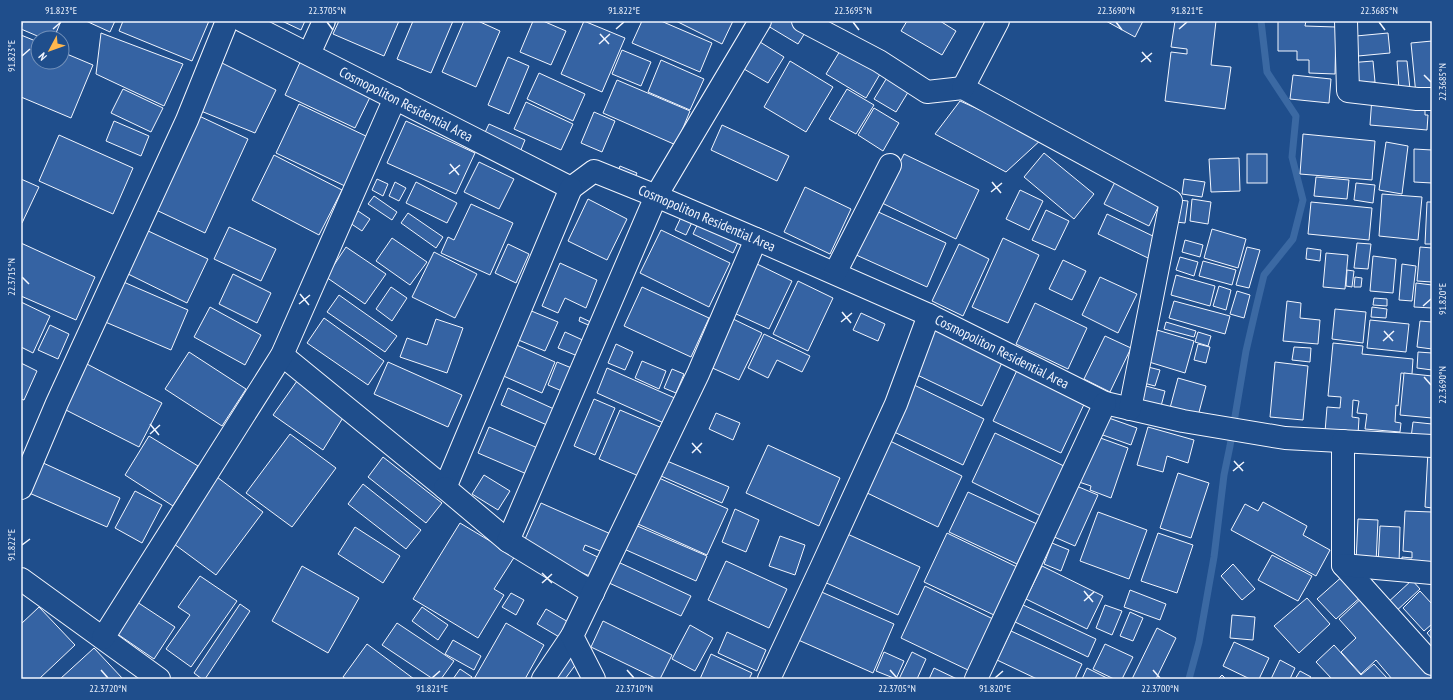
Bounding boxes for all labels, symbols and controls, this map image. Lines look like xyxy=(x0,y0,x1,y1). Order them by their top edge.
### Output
text: 91.823°E xyxy=(45,4,77,17)
text: 22.3705°N xyxy=(308,4,346,17)
text: 91.822°E xyxy=(608,4,640,17)
text: 22.3695°N xyxy=(834,4,872,17)
text: 22.3690°N xyxy=(1097,4,1135,17)
text: 91.821°E xyxy=(1171,4,1203,17)
text: 22.3685°N xyxy=(1360,4,1398,17)
north arrow xyxy=(30,30,70,70)
text: 91.823°E xyxy=(5,40,18,72)
text: N xyxy=(35,50,50,63)
street label: Cosmopoliton Residential Area xyxy=(336,63,476,146)
text: 22.3685°N xyxy=(1436,63,1449,101)
street label: Cosmopoliton Residential Area xyxy=(636,181,778,255)
text: 22.3715°N xyxy=(5,258,18,296)
text: 91.820°E xyxy=(1436,283,1449,315)
street label: Cosmopoliton Residential Area xyxy=(932,311,1072,393)
text: 22.3690°N xyxy=(1436,366,1449,404)
text: 91.822°E xyxy=(5,529,18,561)
text: 22.3720°N xyxy=(89,682,127,695)
text: 91.821°E xyxy=(416,682,448,695)
text: 22.3710°N xyxy=(615,682,653,695)
text: 22.3705°N xyxy=(878,682,916,695)
text: 91.820°E xyxy=(979,682,1011,695)
text: 22.3700°N xyxy=(1141,682,1179,695)

